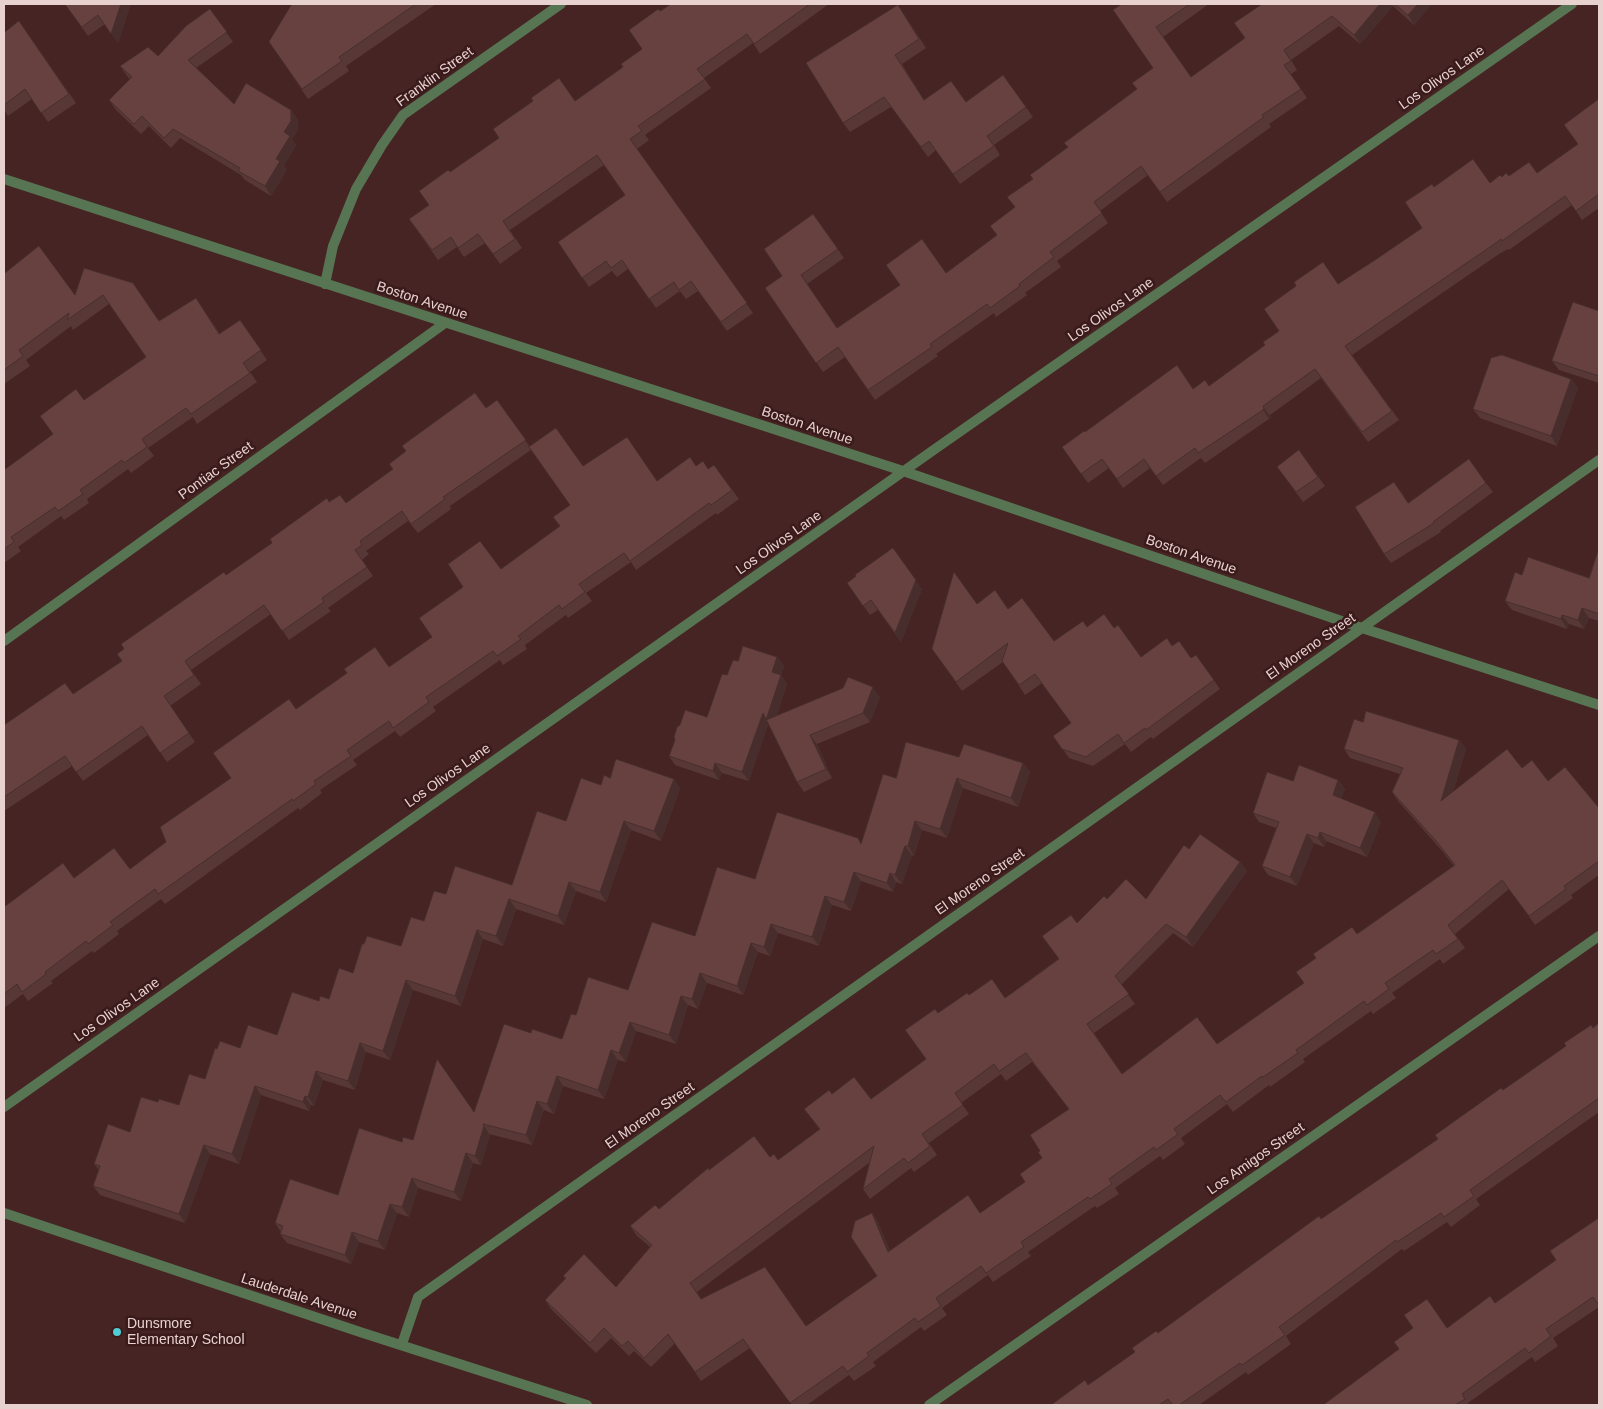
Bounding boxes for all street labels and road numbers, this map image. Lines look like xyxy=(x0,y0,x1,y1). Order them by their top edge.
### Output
street label: Los Olivos Lane xyxy=(1396,42,1488,114)
street label: Franklin Street xyxy=(393,43,477,111)
street label: Los Olivos Lane xyxy=(1065,274,1157,346)
street label: Boston Avenue xyxy=(374,278,470,324)
street label: Boston Avenue xyxy=(759,403,855,449)
street label: Pontiac Street xyxy=(175,438,257,504)
street label: Los Olivos Lane xyxy=(733,507,825,579)
street label: Boston Avenue xyxy=(1143,532,1239,578)
street label: El Moreno Street xyxy=(1263,610,1359,684)
street label: Los Olivos Lane xyxy=(402,740,494,812)
street label: El Moreno Street xyxy=(932,845,1028,919)
street label: Los Olivos Lane xyxy=(71,974,163,1046)
street label: El Moreno Street xyxy=(602,1079,698,1153)
street label: Los Amigos Street xyxy=(1204,1119,1308,1199)
street label: Lauderdale Avenue xyxy=(239,1270,359,1324)

